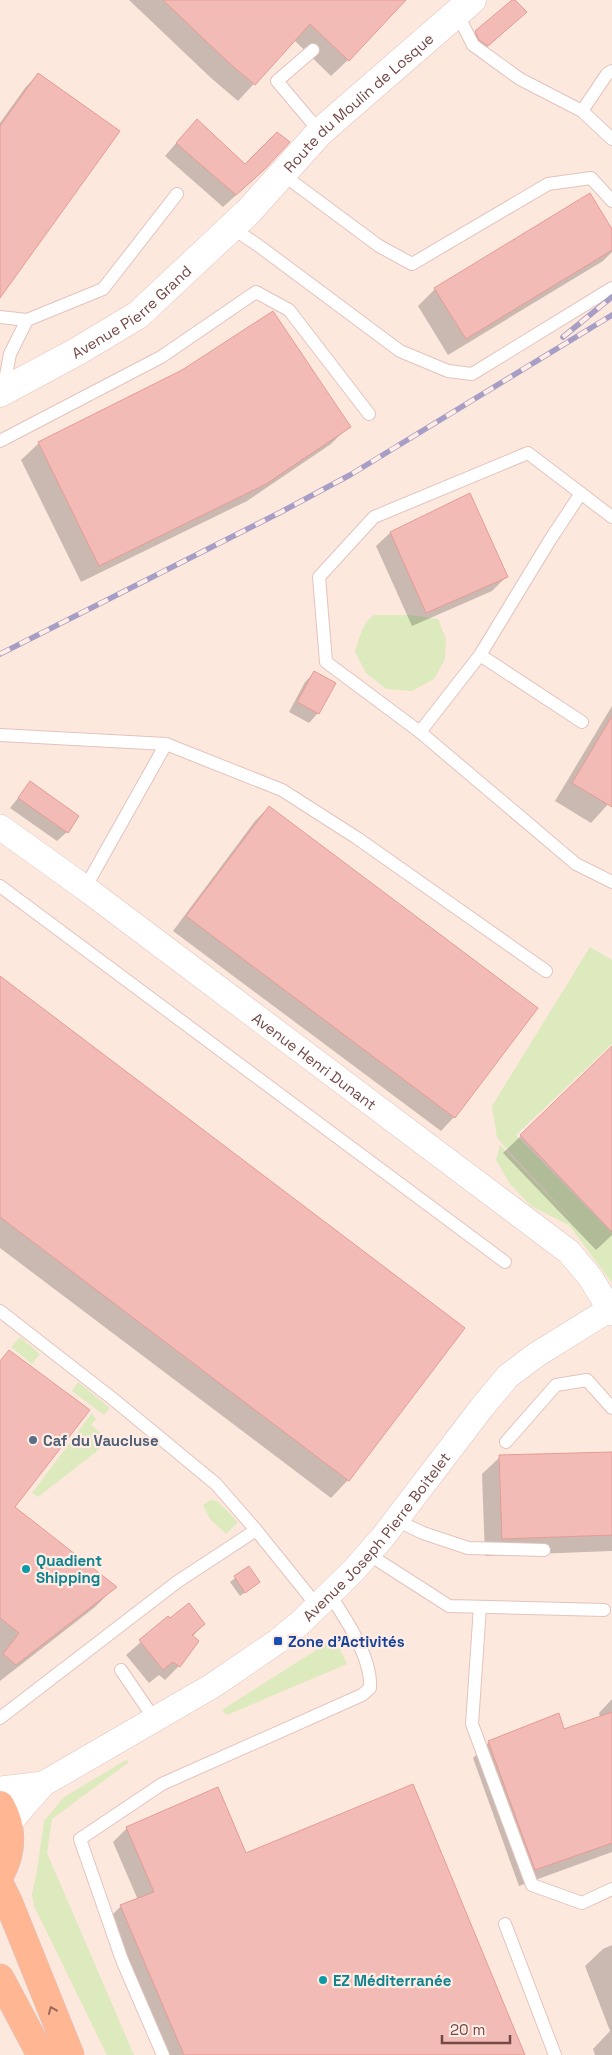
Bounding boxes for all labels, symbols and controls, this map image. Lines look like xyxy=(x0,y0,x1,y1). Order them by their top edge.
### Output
street label: Route du Moulin de Losque xyxy=(279,28,437,176)
street label: Avenue Pierre Grand xyxy=(68,261,195,362)
street label: Avenue Henri Dunant xyxy=(249,1008,381,1114)
place label: Caf du Vaucluse xyxy=(43,1431,159,1450)
marker: Caf du Vaucluse xyxy=(27,1434,39,1446)
street label: Avenue Joseph Pierre Boitelet xyxy=(298,1448,454,1625)
place label: Quadient Shipping xyxy=(36,1551,102,1587)
marker: Quadient Shipping xyxy=(20,1563,32,1575)
place label: Zone d'Activités xyxy=(288,1632,405,1651)
marker: Zone d'Activités xyxy=(272,1635,284,1647)
place label: EZ Méditerranée xyxy=(333,1971,452,1990)
marker: EZ Méditerranée xyxy=(317,1974,329,1986)
one-way arrow xyxy=(48,2006,58,2014)
scale bar xyxy=(442,2012,510,2044)
text: 20 m xyxy=(450,2020,485,2039)

